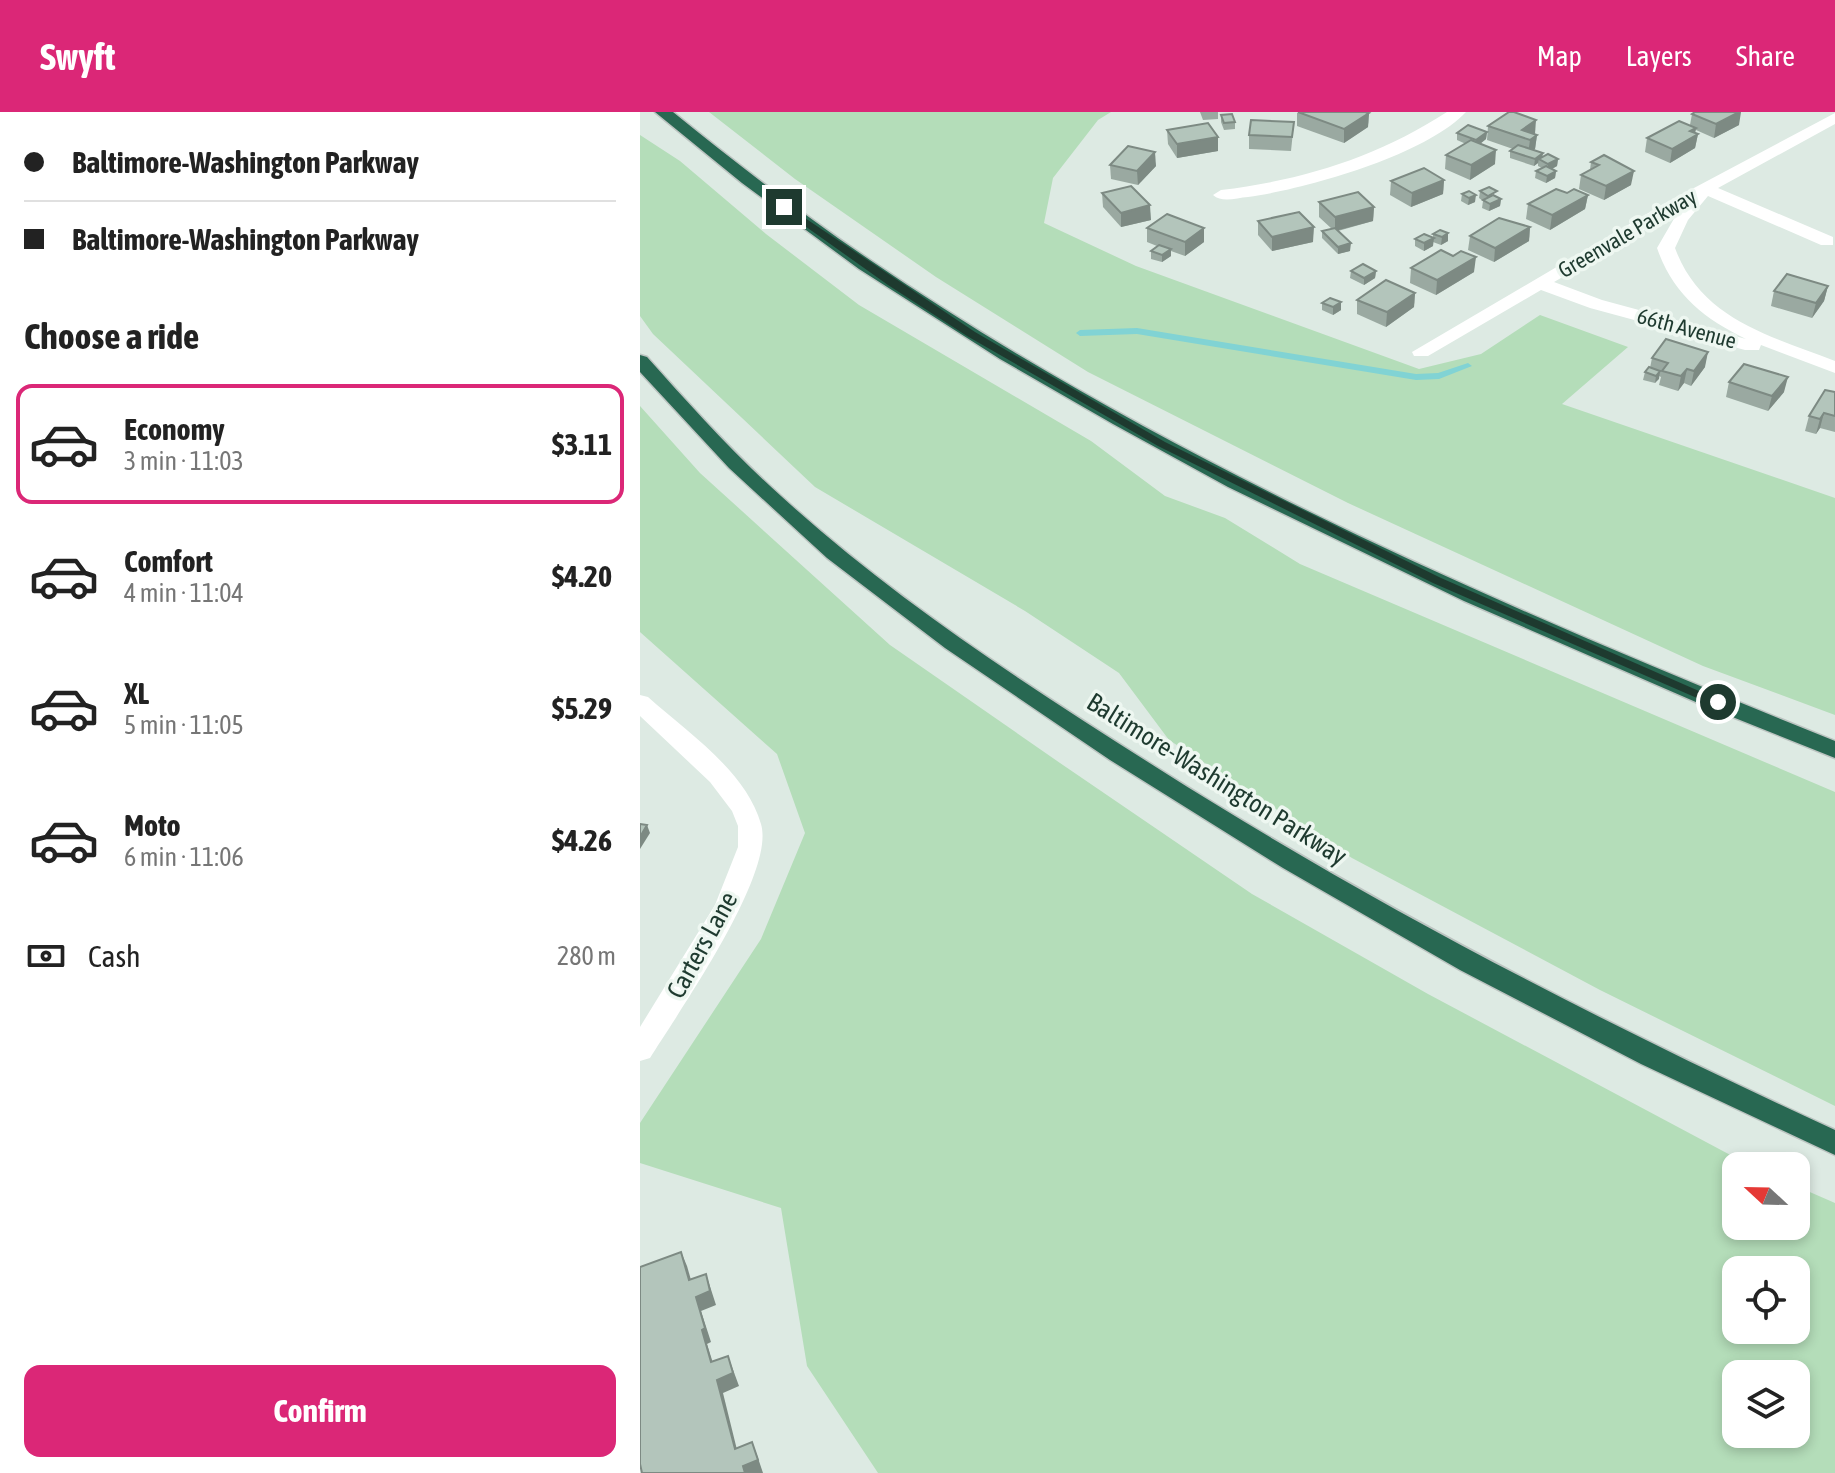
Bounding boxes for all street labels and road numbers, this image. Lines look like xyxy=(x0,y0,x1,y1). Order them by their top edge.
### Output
street label: Greenvale Parkway xyxy=(1553,183,1701,283)
street label: 66th Avenue xyxy=(1635,302,1739,354)
street label: Baltimore-Washington Parkway xyxy=(1082,687,1353,871)
street label: Carters Lane xyxy=(660,886,744,1004)

